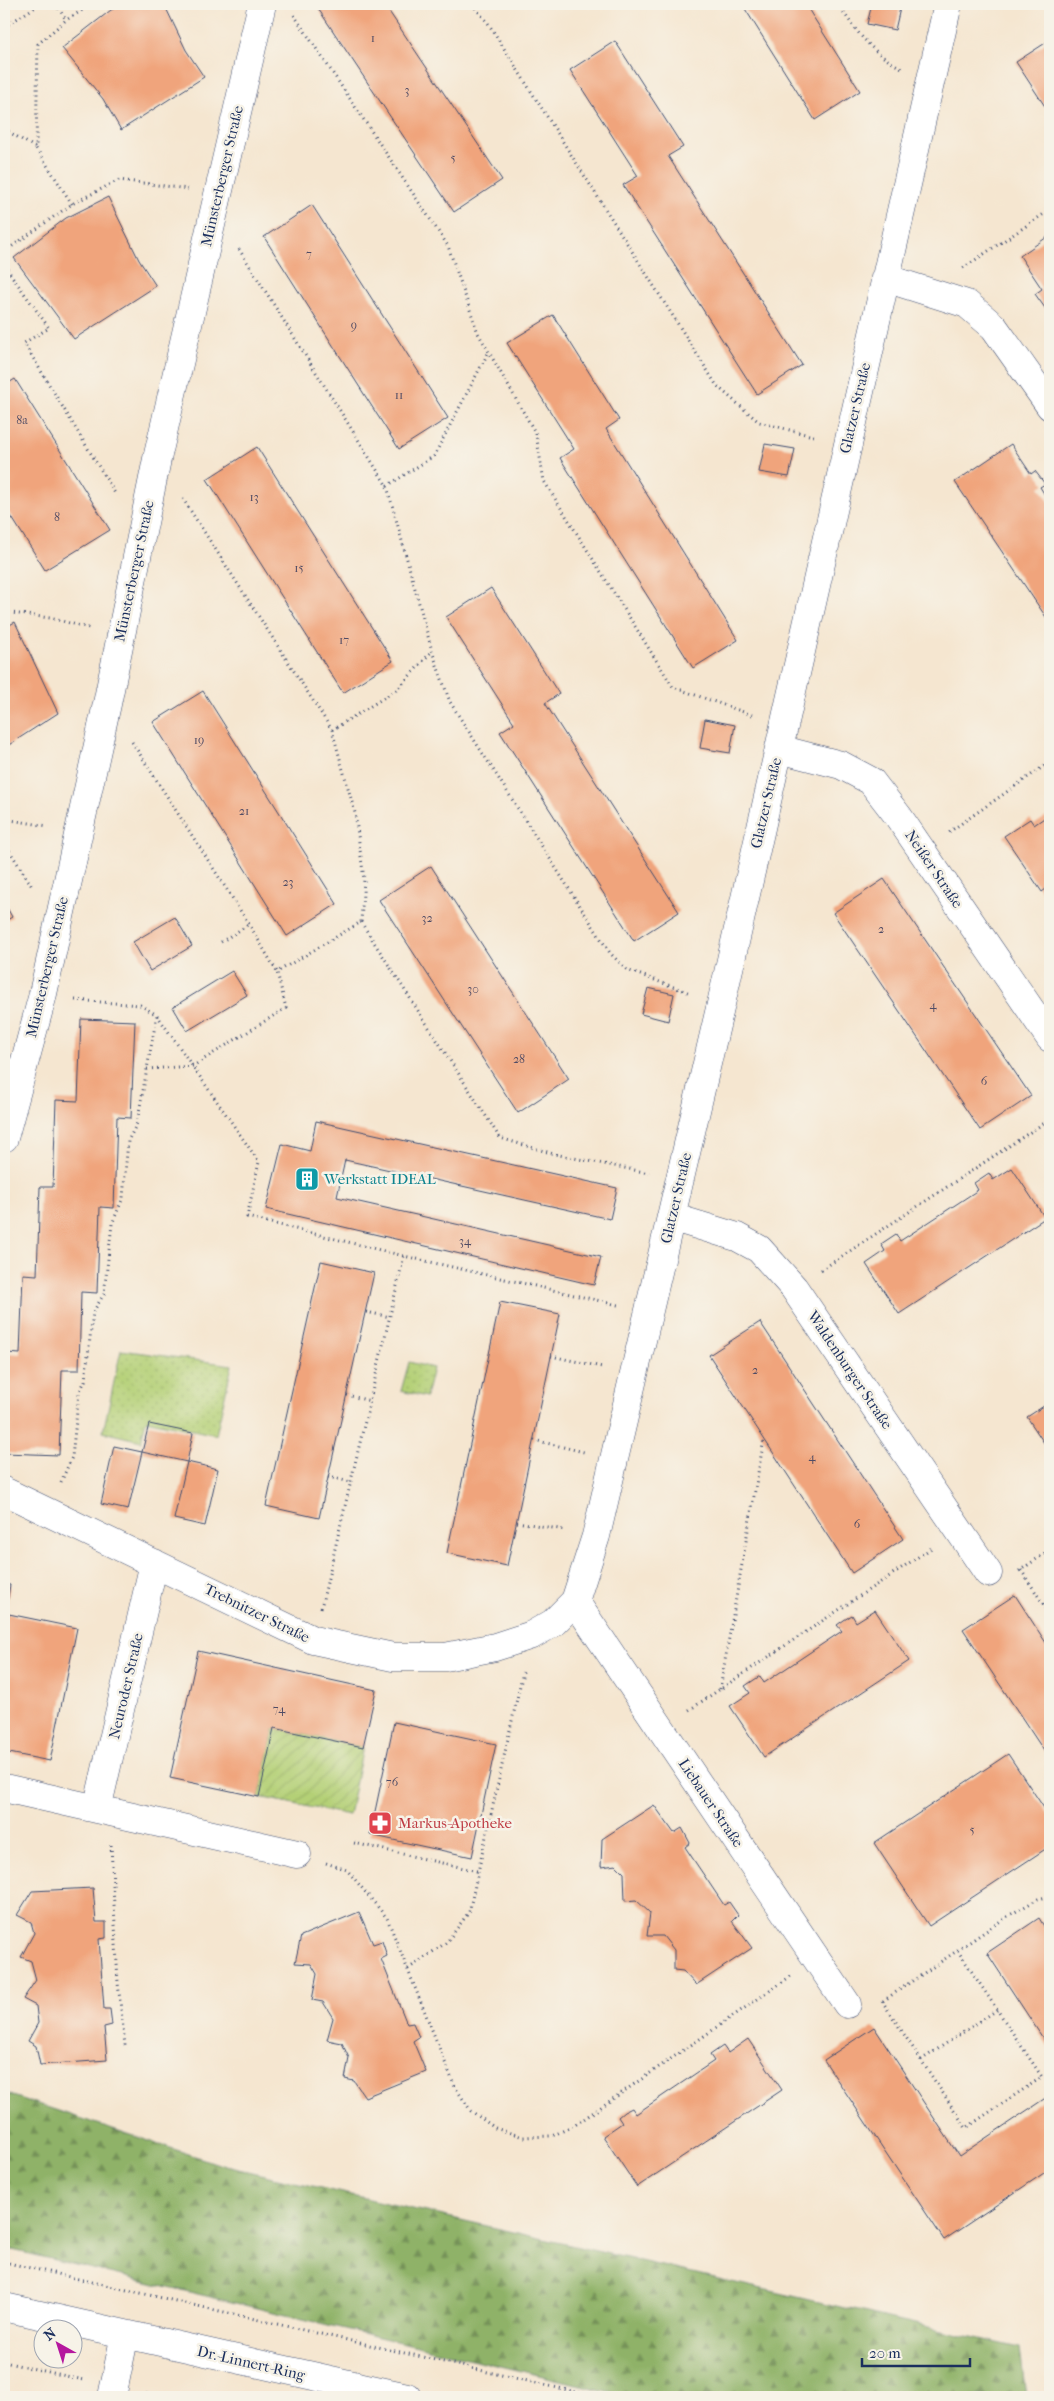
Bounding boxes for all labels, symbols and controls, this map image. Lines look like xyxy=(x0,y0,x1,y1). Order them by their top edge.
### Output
house number: 1 xyxy=(371,31,375,45)
house number: 3 xyxy=(405,83,410,97)
street label: Münsterberger Straße xyxy=(197,103,247,248)
house number: 5 xyxy=(450,151,456,165)
house number: 7 xyxy=(306,247,312,261)
house number: 9 xyxy=(351,318,357,332)
street label: Glatzer Straße xyxy=(836,360,874,455)
house number: 11 xyxy=(395,388,403,402)
house number: 8a xyxy=(16,413,28,427)
house number: 13 xyxy=(249,490,259,504)
street label: Münsterberger Straße xyxy=(110,498,158,643)
house number: 8 xyxy=(54,510,60,524)
house number: 15 xyxy=(294,561,304,575)
house number: 17 xyxy=(339,633,349,647)
house number: 19 xyxy=(194,733,204,747)
street label: Glatzer Straße xyxy=(747,755,785,850)
house number: 21 xyxy=(239,804,249,818)
street label: Neißer Straße xyxy=(901,827,967,912)
house number: 23 xyxy=(282,875,294,889)
street label: Münsterberger Straße xyxy=(22,894,72,1039)
house number: 32 xyxy=(421,911,433,925)
house number: 2 xyxy=(878,922,884,936)
house number: 30 xyxy=(467,982,479,996)
house number: 4 xyxy=(929,998,937,1012)
house number: 28 xyxy=(513,1052,525,1066)
house number: 6 xyxy=(981,1074,988,1088)
street label: Glatzer Straße xyxy=(657,1150,695,1245)
building icon: Werkstatt IDEAL xyxy=(294,1166,320,1192)
place label: Werkstatt IDEAL xyxy=(323,1170,436,1188)
house number: 34 xyxy=(459,1234,472,1248)
street label: Waldenburger Straße xyxy=(803,1307,897,1433)
house number: 2 xyxy=(752,1363,758,1377)
house number: 4 xyxy=(808,1450,816,1464)
house number: 6 xyxy=(854,1517,861,1531)
street label: Trebnitzer Straße xyxy=(202,1580,313,1646)
street label: Neuroder Straße xyxy=(105,1631,147,1741)
house number: 74 xyxy=(273,1702,286,1716)
street label: Liebauer Straße xyxy=(675,1755,748,1851)
house number: 76 xyxy=(386,1775,399,1789)
pharmacy icon: Markus-Apotheke xyxy=(367,1810,393,1836)
place label: Markus-Apotheke xyxy=(398,1814,513,1832)
house number: 5 xyxy=(969,1823,975,1837)
north arrow xyxy=(32,2318,82,2368)
text: N xyxy=(41,2324,60,2344)
scale bar xyxy=(862,2336,969,2368)
street label: Dr.-Linnert-Ring xyxy=(195,2342,308,2384)
text: 20 m xyxy=(869,2344,901,2362)

